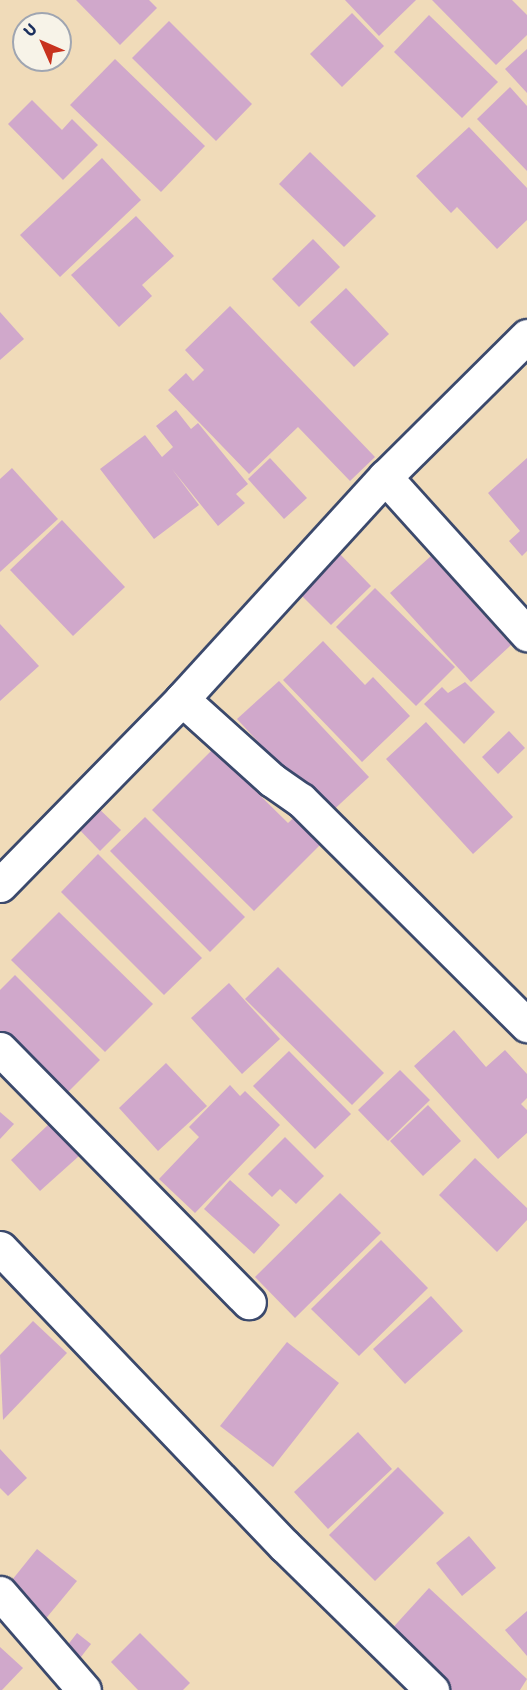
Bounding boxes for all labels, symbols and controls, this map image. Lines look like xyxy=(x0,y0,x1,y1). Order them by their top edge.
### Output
north arrow xyxy=(12,12,72,72)
text: U xyxy=(19,19,42,42)

